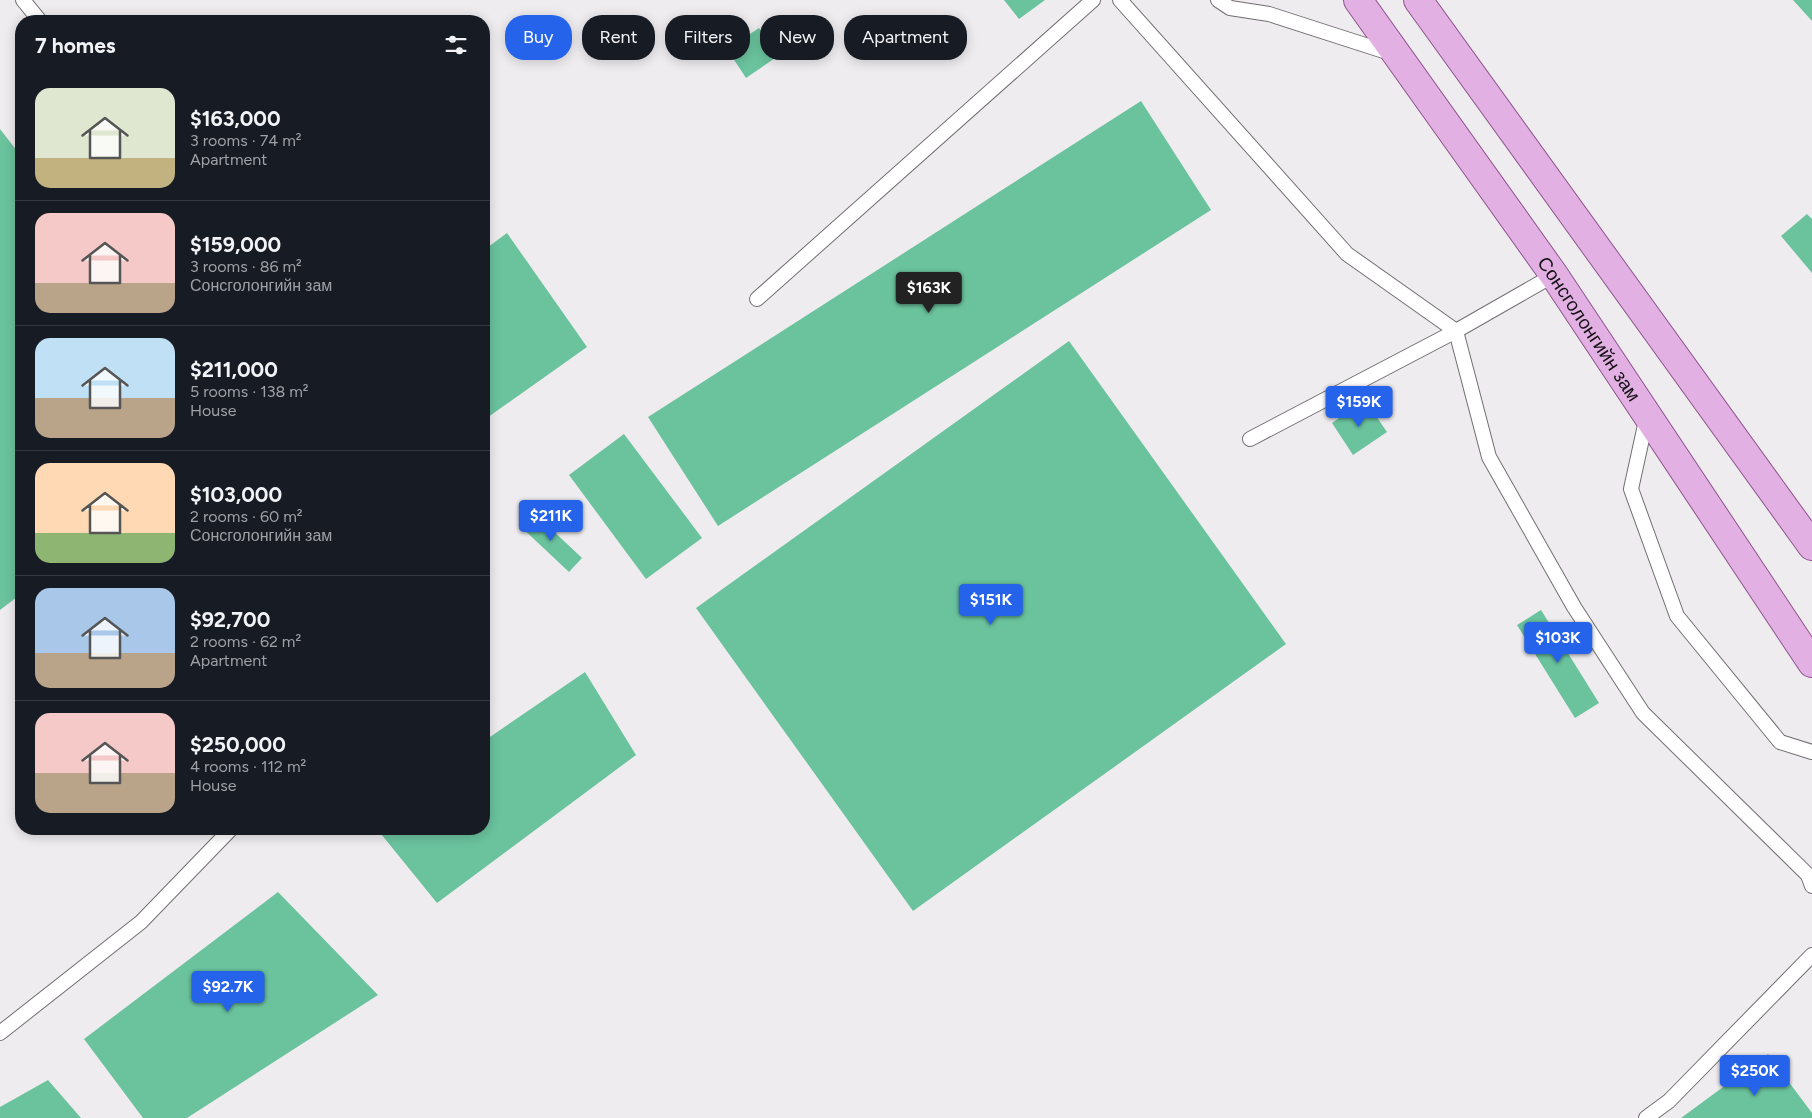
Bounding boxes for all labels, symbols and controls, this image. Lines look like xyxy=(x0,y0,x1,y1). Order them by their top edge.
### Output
chip: Buy xyxy=(505,15,572,60)
chip: Rent xyxy=(582,15,655,60)
chip: Filters xyxy=(665,15,750,60)
chip: New xyxy=(760,15,834,60)
chip: Apartment xyxy=(844,15,967,60)
icon: filters xyxy=(442,31,470,59)
text: 7 homes xyxy=(35,33,116,58)
text: $163,000 xyxy=(190,106,281,131)
icon: home xyxy=(75,108,135,168)
text: 3 rooms · 74 m² xyxy=(190,131,302,150)
text: Apartment xyxy=(190,150,267,169)
text: $159,000 xyxy=(190,232,281,257)
icon: home xyxy=(75,233,135,293)
street label: Сонсголонгийн зам xyxy=(1533,252,1646,405)
text: 3 rooms · 86 m² xyxy=(190,257,302,276)
pin: $163K xyxy=(894,272,964,314)
text: Сонсголонгийн зам xyxy=(190,276,332,295)
text: $163K xyxy=(907,278,951,297)
text: $211,000 xyxy=(190,357,278,382)
icon: home xyxy=(75,358,135,418)
text: 5 rooms · 138 m² xyxy=(190,382,309,401)
pin: $159K xyxy=(1324,386,1394,428)
text: $159K xyxy=(1337,392,1381,411)
text: House xyxy=(190,401,236,420)
text: $103,000 xyxy=(190,482,282,507)
icon: home xyxy=(75,483,135,543)
pin: $211K xyxy=(516,500,586,542)
text: $211K xyxy=(530,506,572,525)
text: 2 rooms · 60 m² xyxy=(190,507,303,526)
text: Сонсголонгийн зам xyxy=(190,526,332,545)
pin: $151K xyxy=(956,584,1026,626)
text: $151K xyxy=(970,590,1012,609)
text: $92,700 xyxy=(190,607,270,632)
icon: home xyxy=(75,608,135,668)
pin: $103K xyxy=(1523,622,1593,664)
text: $103K xyxy=(1535,628,1581,647)
text: 2 rooms · 62 m² xyxy=(190,632,301,651)
text: Apartment xyxy=(190,651,267,670)
text: $250,000 xyxy=(190,732,286,757)
icon: home xyxy=(75,733,135,793)
text: 4 rooms · 112 m² xyxy=(190,757,306,776)
text: House xyxy=(190,776,236,795)
pin: $92.7K xyxy=(187,970,269,1013)
text: $92.7K xyxy=(203,977,253,996)
pin: $250K xyxy=(1720,1054,1790,1097)
text: $250K xyxy=(1731,1061,1779,1080)

